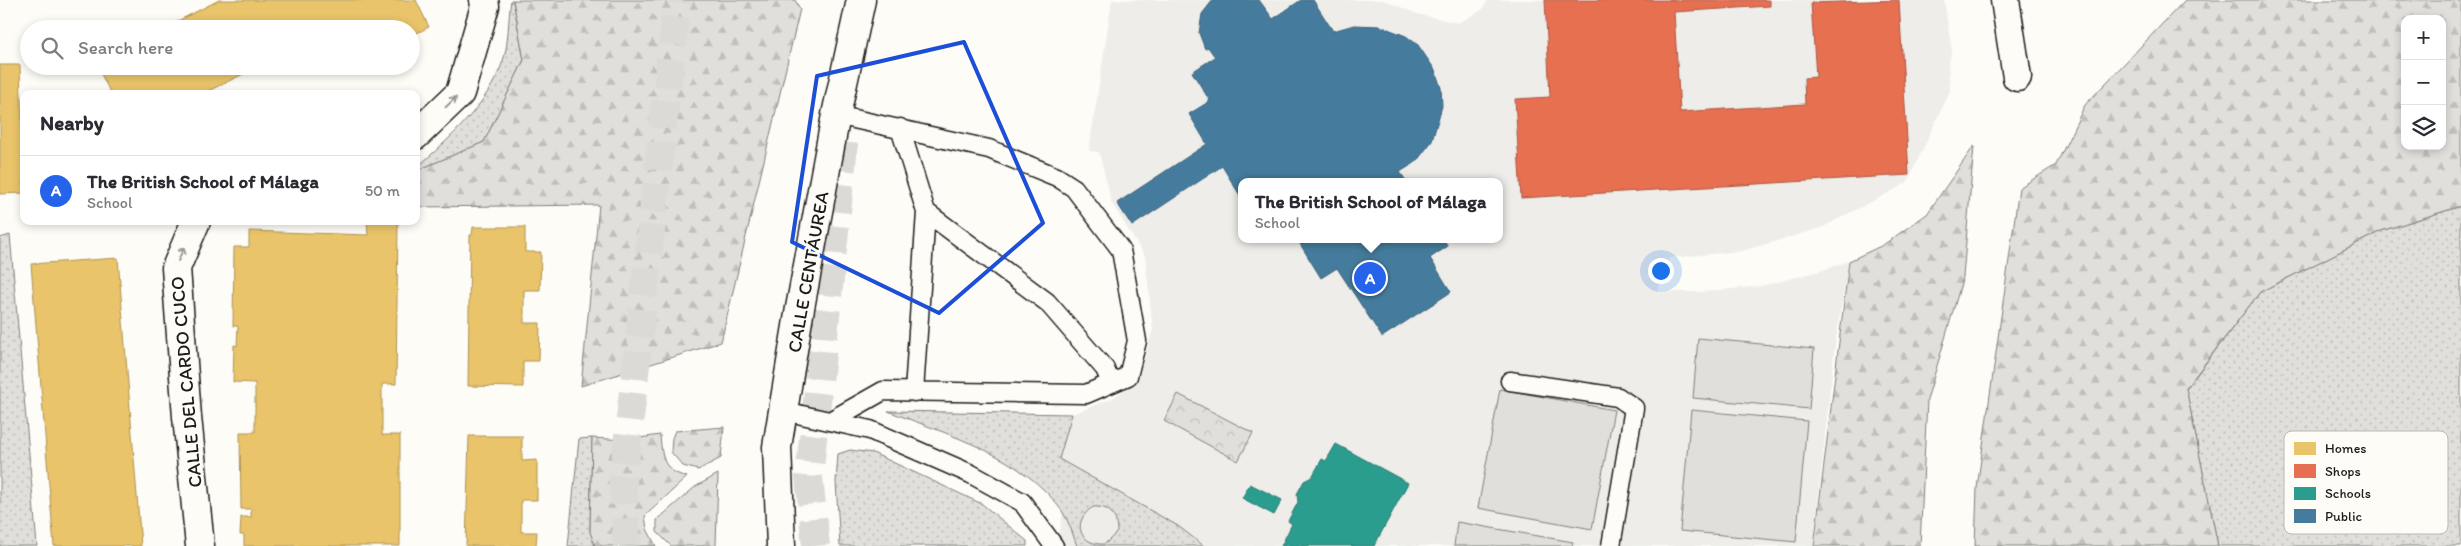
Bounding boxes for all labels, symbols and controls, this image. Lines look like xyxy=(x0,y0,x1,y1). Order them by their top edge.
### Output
map controls xyxy=(2401,15,2446,150)
button: + xyxy=(2401,15,2446,60)
search box xyxy=(20,20,420,75)
icon: search xyxy=(38,34,66,62)
text: Search here xyxy=(78,36,173,59)
button: − xyxy=(2401,60,2446,105)
one-way arrow xyxy=(445,96,458,108)
button: layers xyxy=(2401,105,2446,150)
text: Nearby xyxy=(40,110,104,135)
text: The British School of Málaga xyxy=(87,170,319,193)
popup xyxy=(1238,178,1503,243)
text: A xyxy=(51,181,61,200)
text: 50 m xyxy=(365,181,400,200)
street label: CALLE CENTÁUREA xyxy=(782,190,834,354)
text: The British School of Málaga xyxy=(1255,190,1486,213)
text: School xyxy=(87,193,133,212)
text: School xyxy=(1255,213,1300,232)
one-way arrow xyxy=(177,247,186,263)
your location xyxy=(1648,258,1674,284)
pin: A xyxy=(1354,259,1386,297)
street label: CALLE DEL CARDO CUCO xyxy=(165,275,207,489)
legend xyxy=(2284,431,2448,534)
text: Homes xyxy=(2325,440,2367,457)
text: Shops xyxy=(2325,463,2361,480)
text: Schools xyxy=(2325,485,2371,502)
text: Public xyxy=(2325,508,2363,525)

